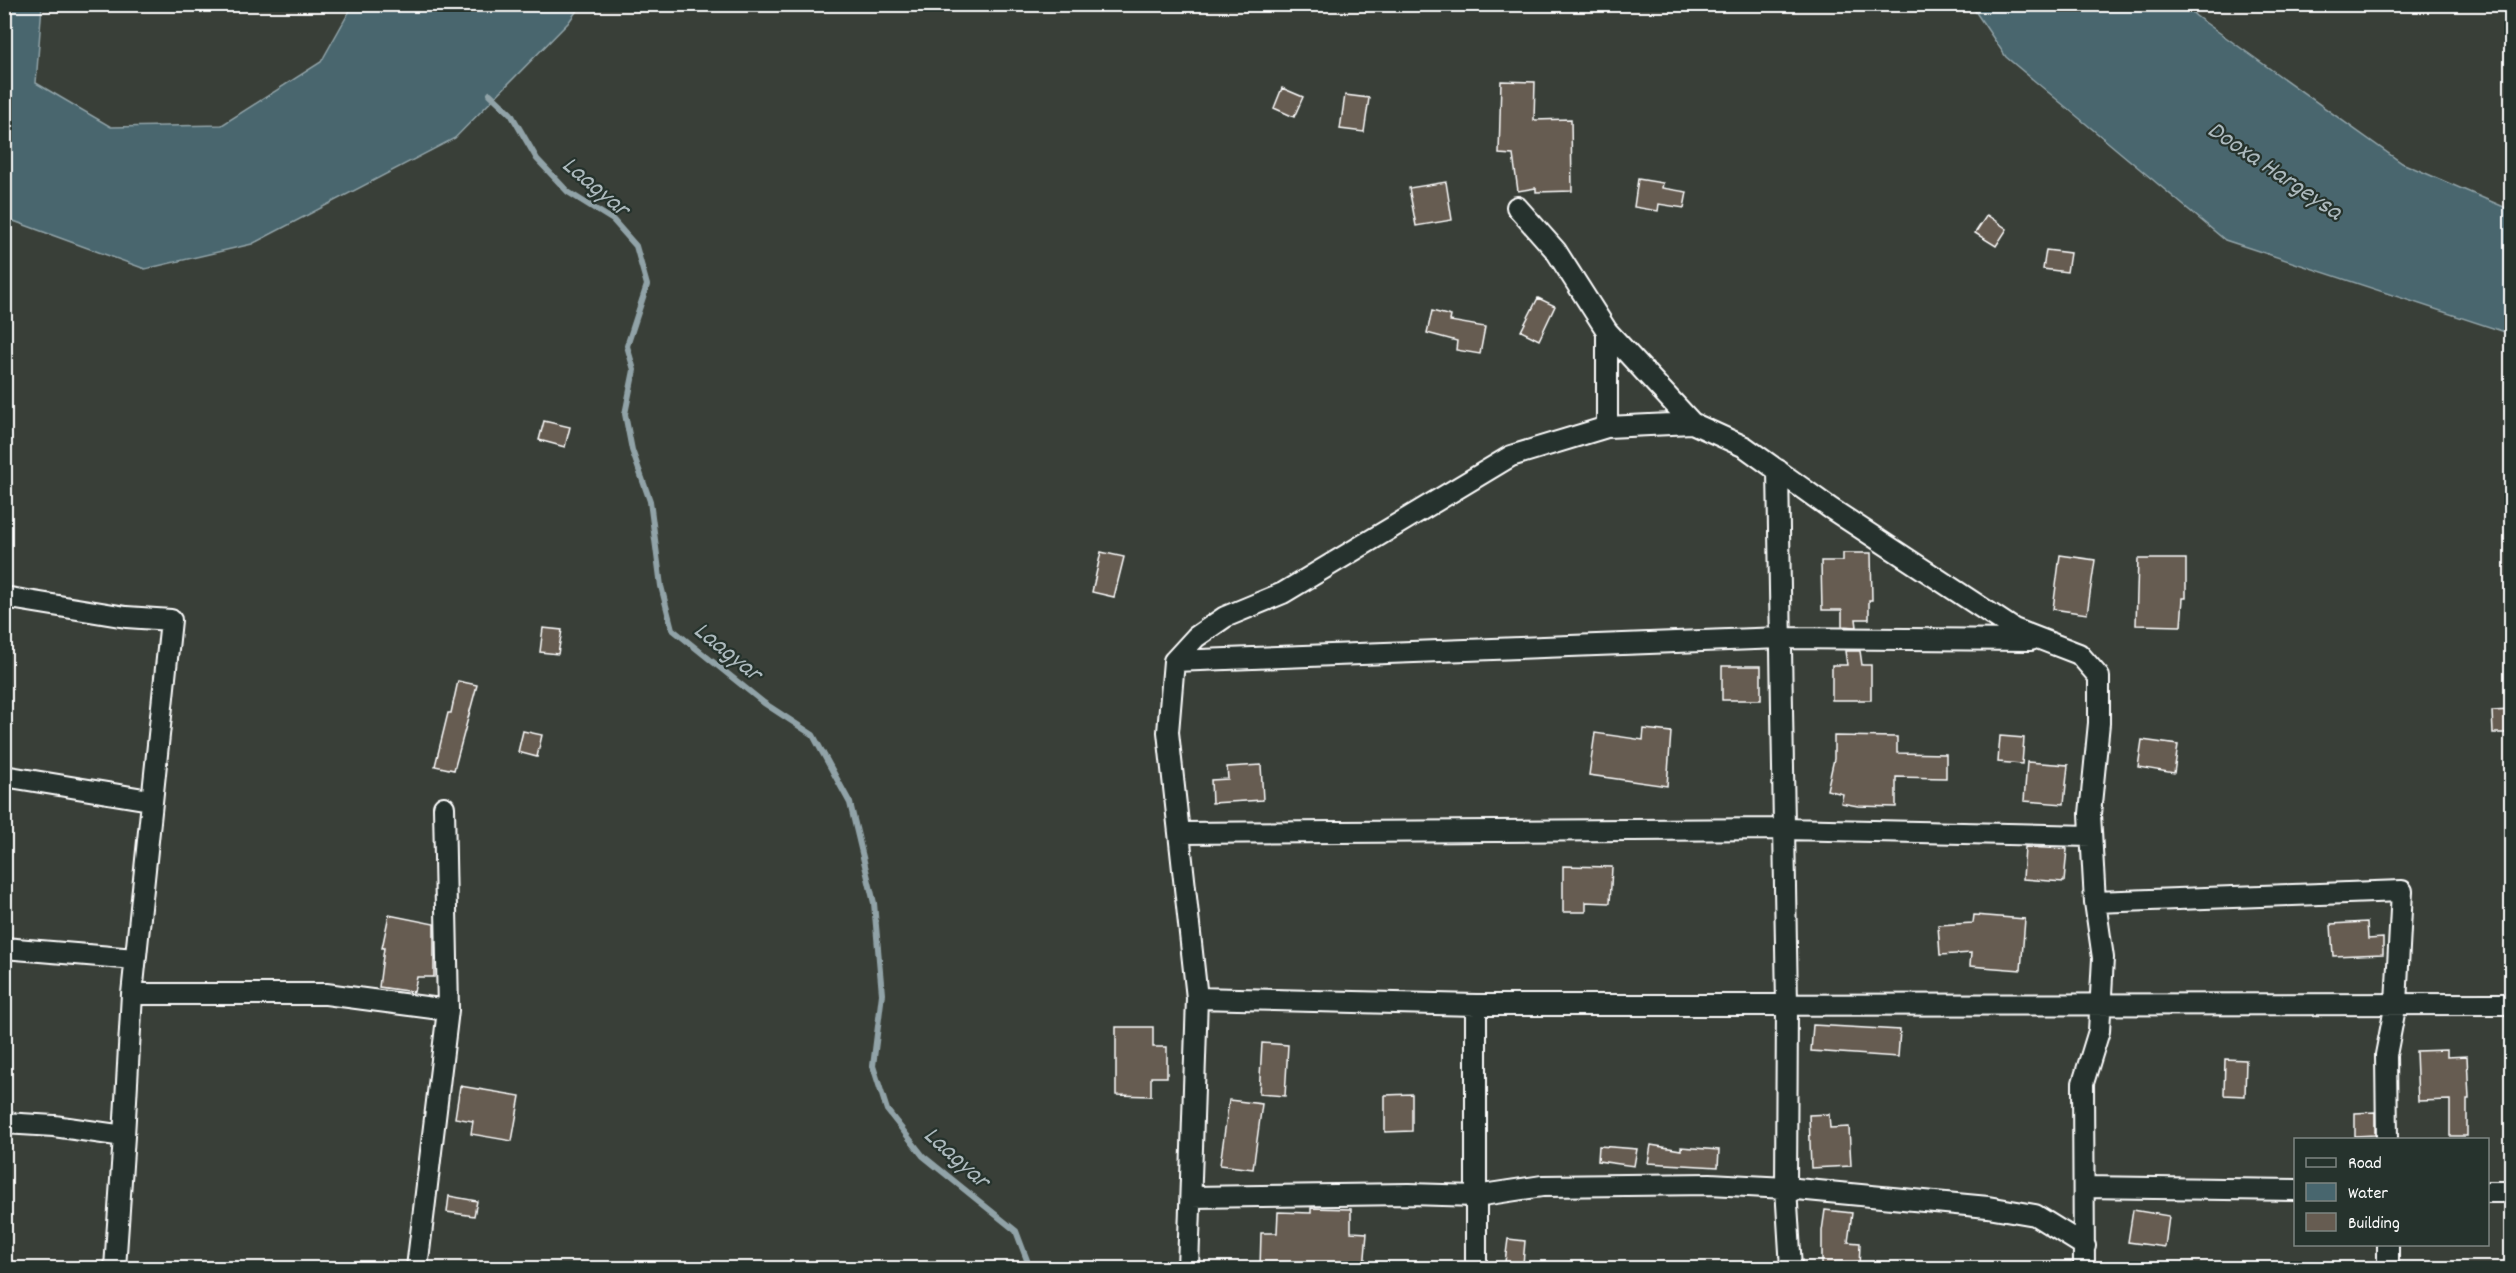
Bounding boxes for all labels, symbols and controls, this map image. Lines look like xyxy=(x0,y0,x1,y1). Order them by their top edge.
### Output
water label: Dooxa Hargeysa xyxy=(2199,113,2351,232)
water label: Laagyar xyxy=(553,148,639,229)
water label: Laagyar xyxy=(685,614,772,694)
water label: Laagyar xyxy=(914,1118,1000,1201)
legend xyxy=(2294,1138,2489,1246)
text: Road xyxy=(2348,1152,2382,1177)
text: Water xyxy=(2348,1182,2388,1207)
text: Building xyxy=(2348,1212,2400,1237)

